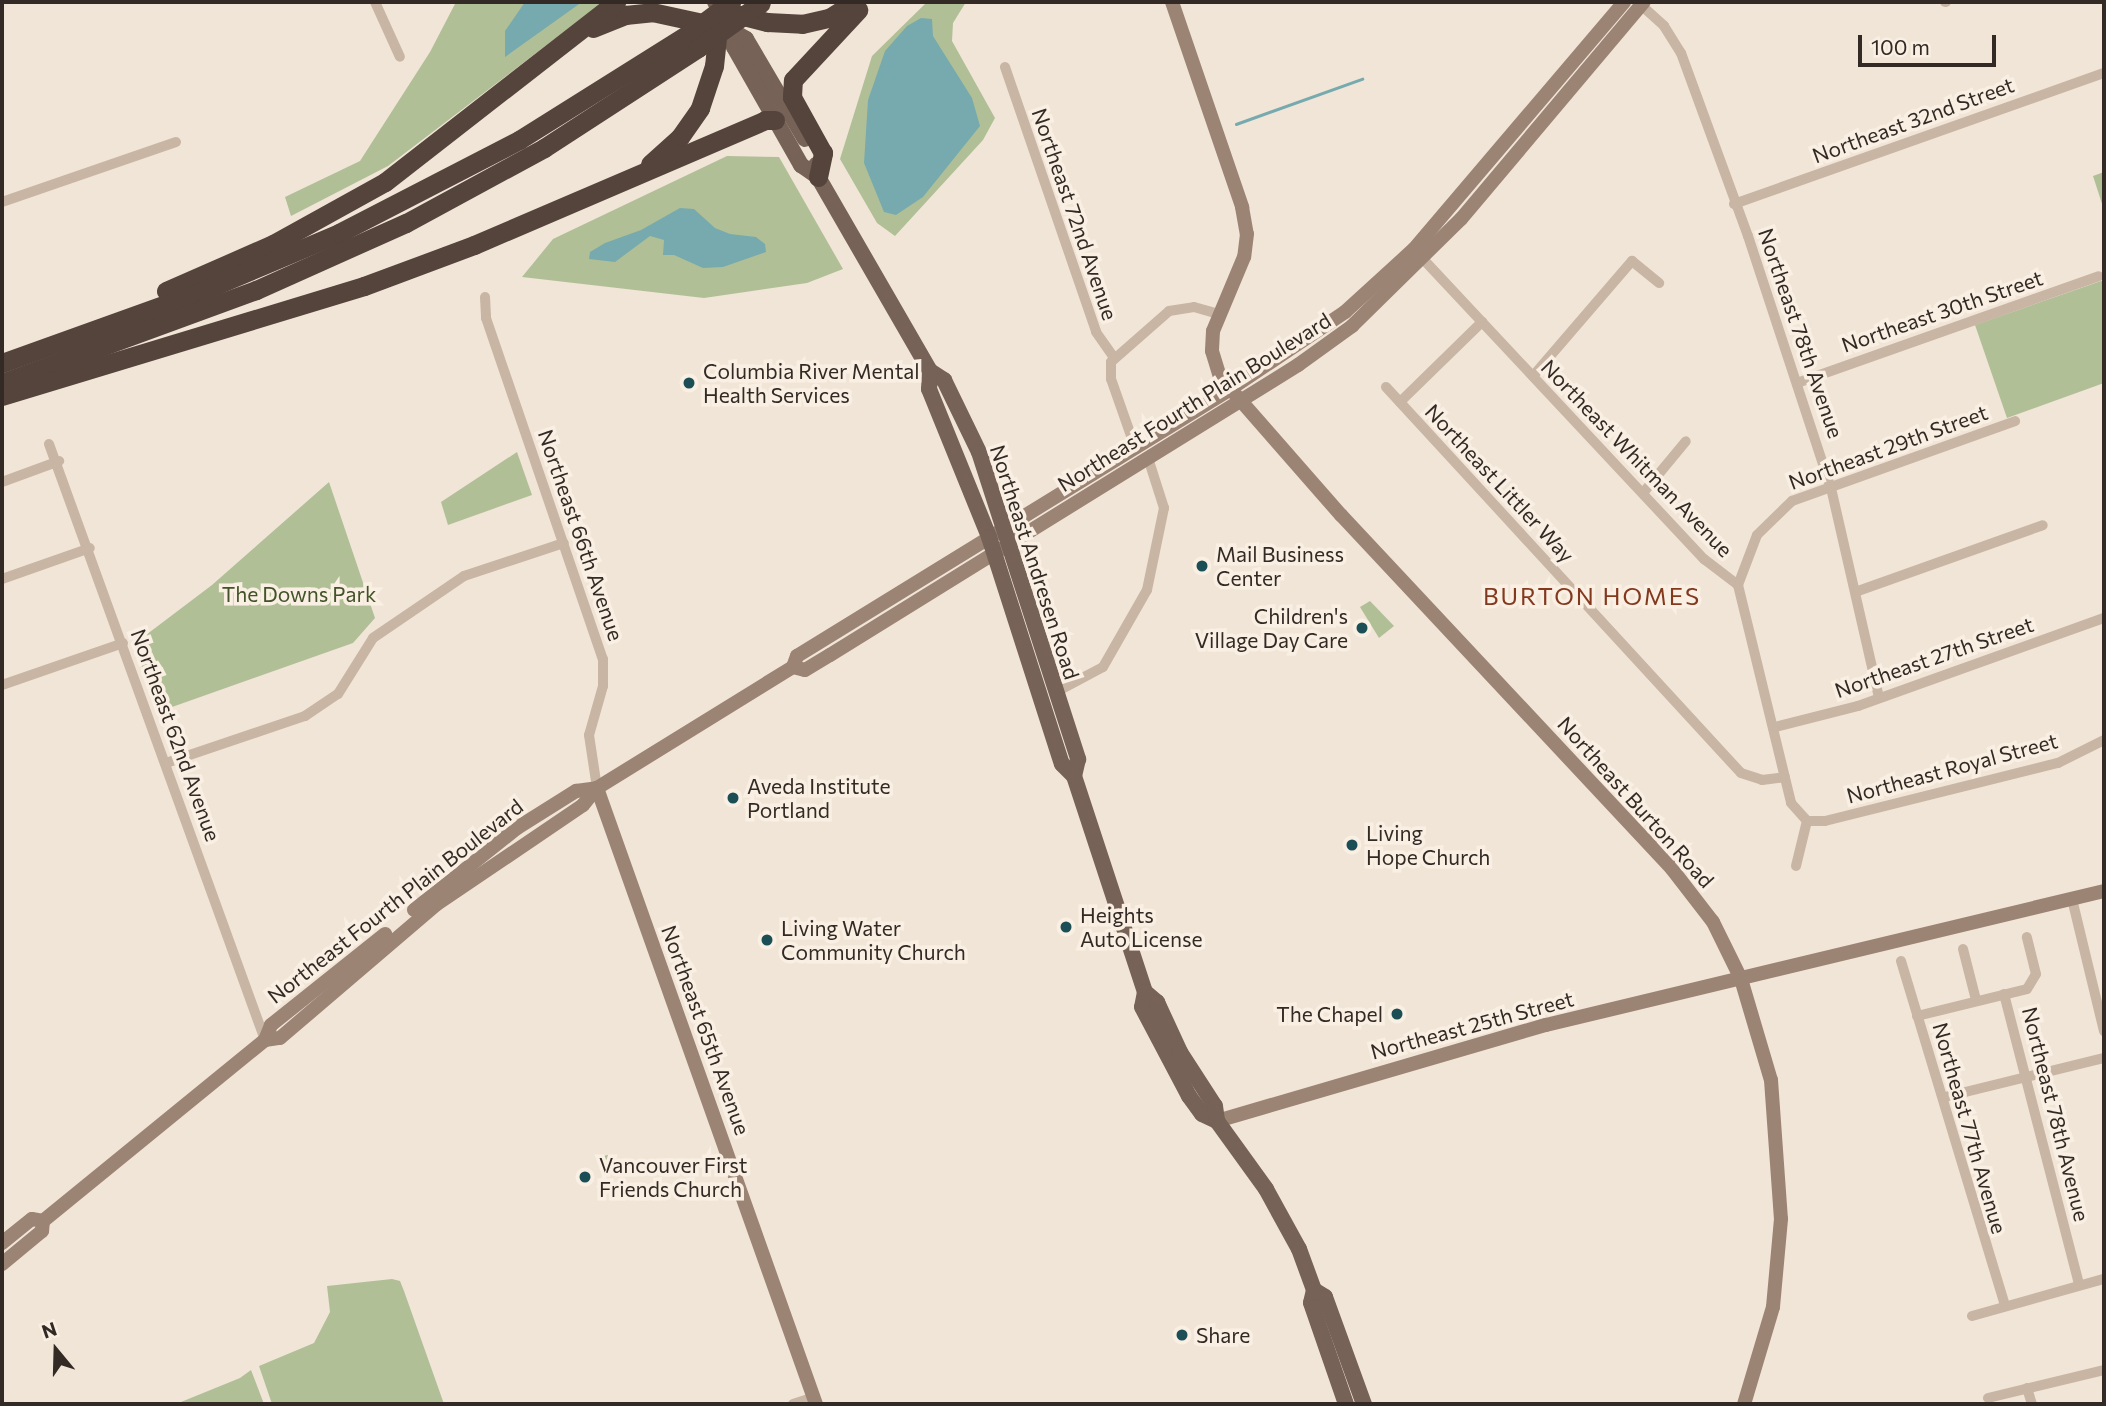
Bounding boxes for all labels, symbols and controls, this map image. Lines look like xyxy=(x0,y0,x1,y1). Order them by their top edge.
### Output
scale bar xyxy=(1861,21,1999,65)
text: 100 m xyxy=(1871,34,1930,59)
street label: Northeast 32nd Street xyxy=(1809,72,2017,168)
street label: Northeast 72nd Avenue xyxy=(1027,105,1123,323)
street label: Northeast 78th Avenue xyxy=(1753,225,1849,441)
street label: Northeast 30th Street xyxy=(1838,265,2046,357)
street label: Northeast Fourth Plain Boulevard xyxy=(1053,307,1335,497)
street label: Northeast Whitman Avenue xyxy=(1536,354,1738,562)
place label: Columbia River Mental Health Services xyxy=(703,358,920,408)
marker: Columbia River Mental Health Services xyxy=(681,375,697,391)
street label: Northeast Littler Way xyxy=(1420,399,1580,567)
street label: Northeast 29th Street xyxy=(1785,399,1991,495)
street label: Northeast 66th Avenue xyxy=(533,426,629,644)
street label: Northeast Andresen Road xyxy=(985,442,1085,682)
place label: Mail Business Center xyxy=(1216,541,1344,591)
marker: Mail Business Center xyxy=(1194,558,1210,574)
park label: The Downs Park xyxy=(222,581,376,607)
district label: BURTON HOMES xyxy=(1485,582,1699,610)
place label: Children's Village Day Care xyxy=(1195,603,1348,653)
street label: Northeast 27th Street xyxy=(1831,611,2037,703)
marker: Children's Village Day Care xyxy=(1354,620,1370,636)
street label: Northeast 62nd Avenue xyxy=(126,625,226,845)
street label: Northeast Burton Road xyxy=(1553,711,1719,893)
street label: Northeast Royal Street xyxy=(1844,728,2060,808)
place label: Aveda Institute Portland xyxy=(747,773,891,823)
marker: Aveda Institute Portland xyxy=(725,790,741,806)
street label: Northeast Fourth Plain Boulevard xyxy=(262,793,528,1009)
place label: Living Hope Church xyxy=(1366,820,1490,870)
marker: Living Hope Church xyxy=(1344,837,1360,853)
place label: Heights Auto License xyxy=(1080,902,1203,952)
place label: Living Water Community Church xyxy=(781,915,966,965)
marker: Heights Auto License xyxy=(1058,919,1074,935)
street label: Northeast 65th Avenue xyxy=(656,922,756,1138)
marker: Living Water Community Church xyxy=(759,932,775,948)
street label: Northeast 25th Street xyxy=(1368,986,1576,1064)
place label: The Chapel xyxy=(1276,1001,1383,1027)
street label: Northeast 78th Avenue xyxy=(2017,1004,2095,1224)
marker: The Chapel xyxy=(1389,1006,1405,1022)
street label: Northeast 77th Avenue xyxy=(1928,1020,2012,1236)
place label: Vancouver First Friends Church xyxy=(599,1152,747,1202)
marker: Vancouver First Friends Church xyxy=(577,1169,593,1185)
north arrow xyxy=(21,1315,91,1385)
text: N xyxy=(39,1316,59,1343)
place label: Share xyxy=(1196,1322,1250,1348)
marker: Share xyxy=(1174,1327,1190,1343)

